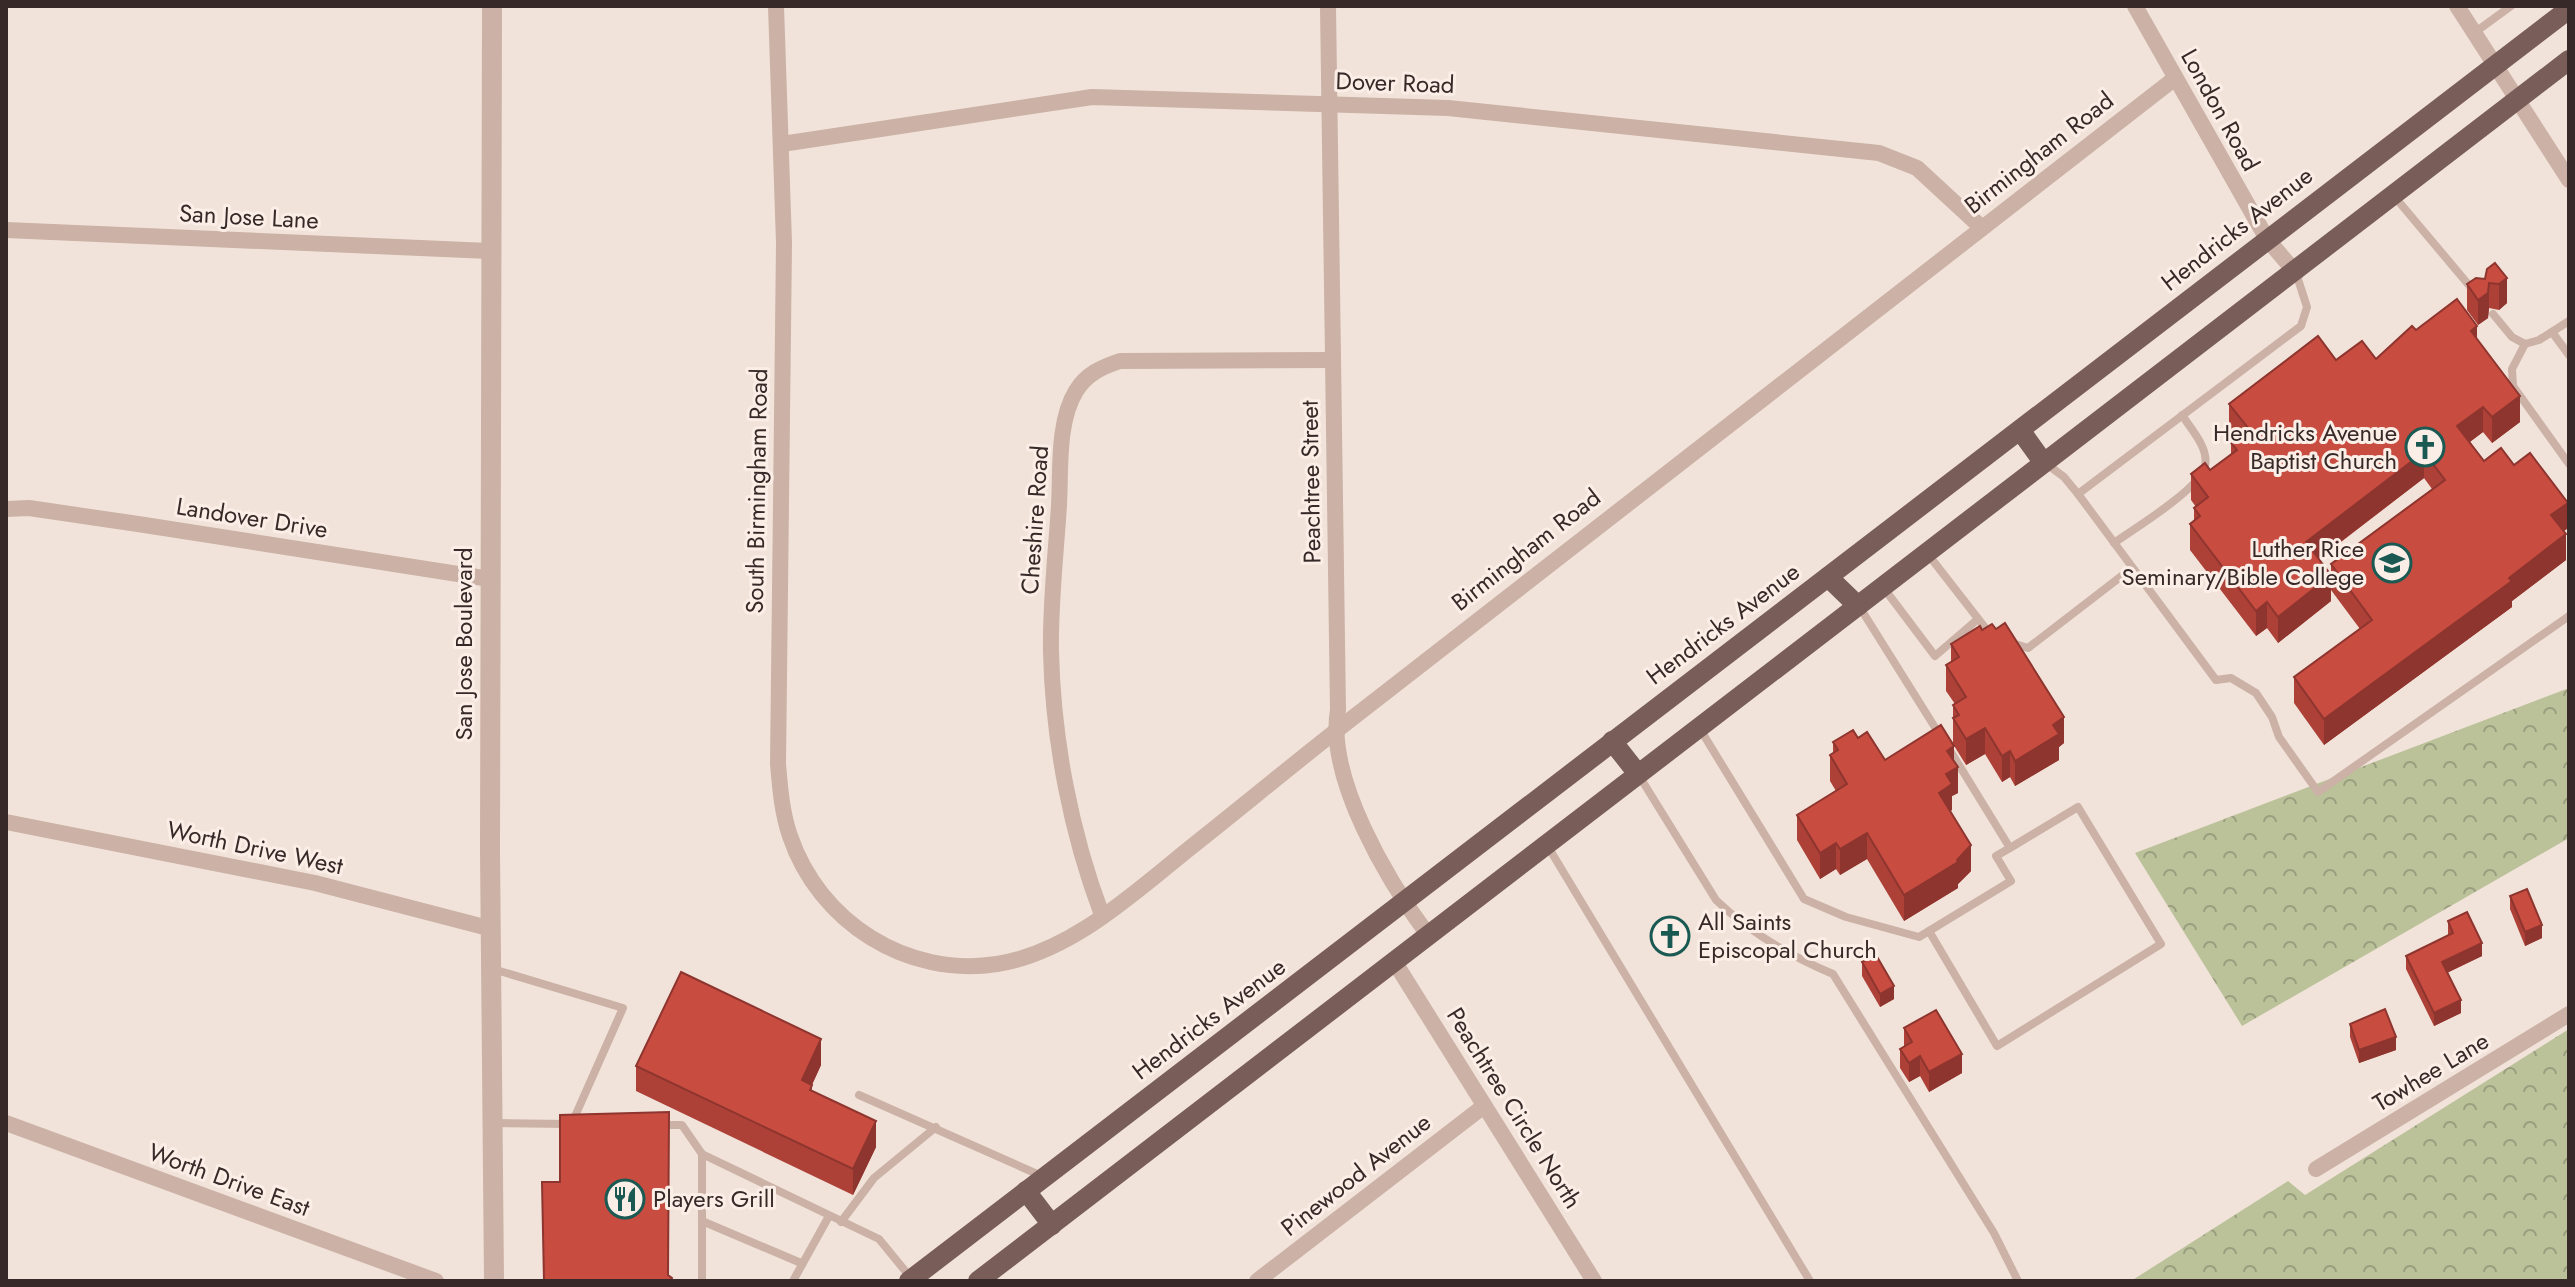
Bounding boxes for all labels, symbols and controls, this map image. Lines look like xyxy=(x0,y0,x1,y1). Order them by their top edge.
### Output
street label: London Road xyxy=(2172,42,2268,177)
street label: Dover Road xyxy=(1335,63,1455,102)
street label: Birmingham Road xyxy=(1957,83,2121,222)
street label: Hendricks Avenue xyxy=(2153,158,2320,299)
street label: San Jose Lane xyxy=(178,195,320,238)
street label: South Birmingham Road xyxy=(737,368,776,614)
street label: Peachtree Street xyxy=(1292,400,1329,564)
place label: Hendricks Avenue Baptist Church xyxy=(2213,415,2397,478)
church icon: Hendricks Avenue Baptist Church xyxy=(2404,426,2446,468)
street label: Cheshire Road xyxy=(1012,444,1057,596)
street label: Birmingham Road xyxy=(1444,480,1608,619)
street label: Landover Drive xyxy=(174,488,330,547)
place label: Luther Rice Seminary/Bible College xyxy=(2122,531,2364,594)
school or university icon: Luther Rice Seminary/Bible College xyxy=(2371,542,2413,584)
street label: San Jose Boulevard xyxy=(446,547,481,741)
street label: Hendricks Avenue xyxy=(1639,554,1807,693)
street label: Worth Drive West xyxy=(164,812,346,883)
place label: All Saints Episcopal Church xyxy=(1698,904,1877,967)
church icon: All Saints Episcopal Church xyxy=(1649,915,1691,957)
street label: Hendricks Avenue xyxy=(1125,949,1293,1088)
street label: Peachtree Circle North xyxy=(1438,1000,1591,1215)
street label: Towhee Lane xyxy=(2366,1023,2495,1120)
street label: Pinewood Avenue xyxy=(1273,1105,1438,1244)
street label: Worth Drive East xyxy=(144,1134,315,1225)
restaurant icon: Players Grill xyxy=(604,1178,646,1220)
place label: Players Grill xyxy=(653,1181,775,1216)

